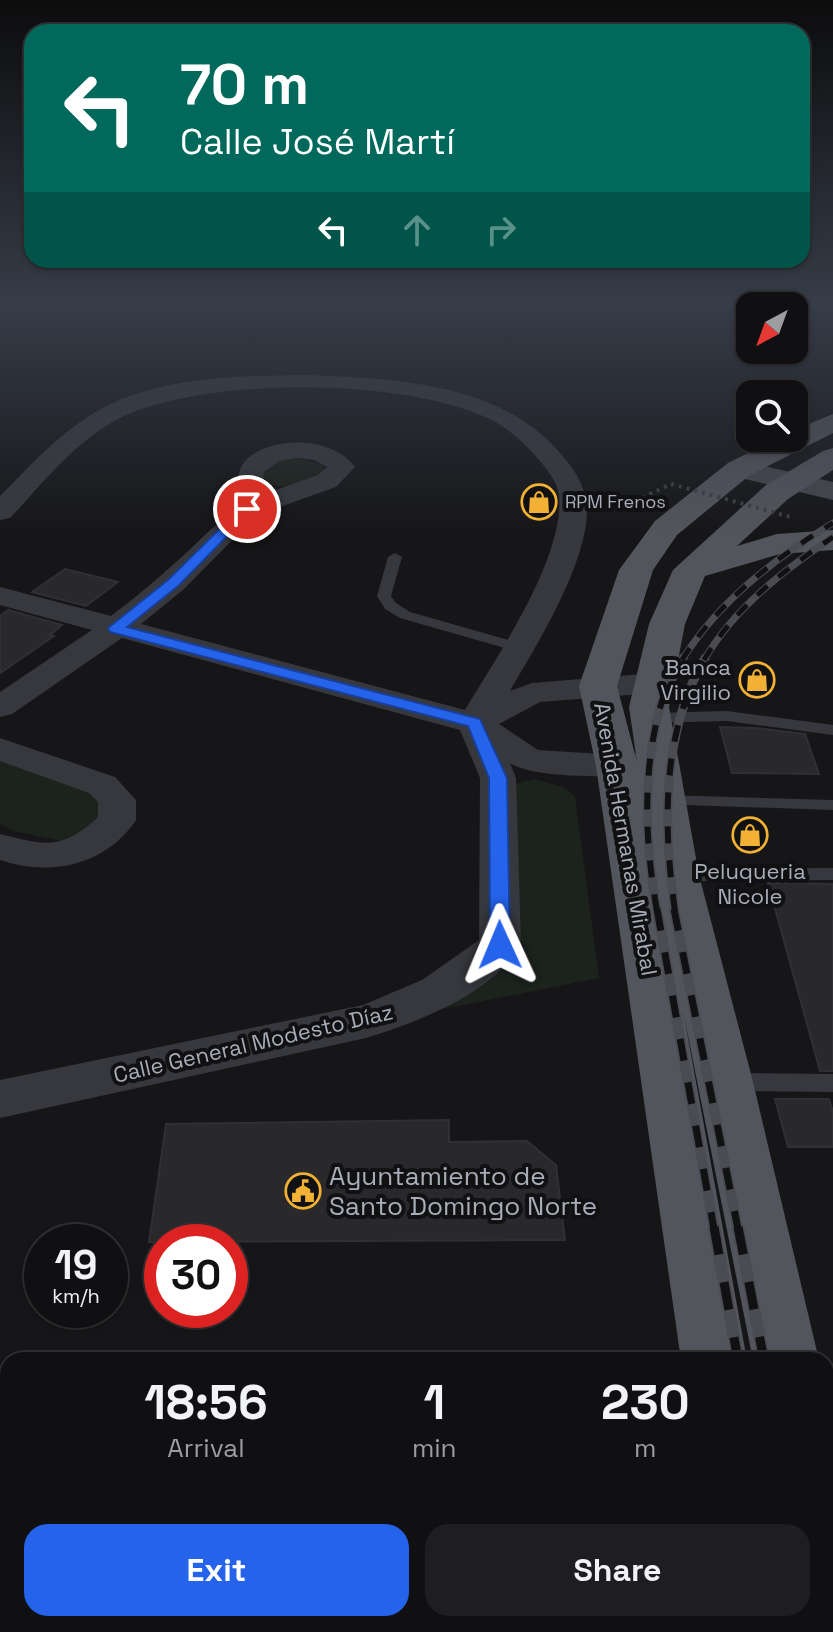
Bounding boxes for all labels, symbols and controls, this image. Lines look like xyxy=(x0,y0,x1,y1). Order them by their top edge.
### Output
text: 70 m xyxy=(180,49,309,120)
icon: left xyxy=(48,56,152,160)
text: Calle José Martí xyxy=(180,119,455,165)
icon: left xyxy=(311,208,355,252)
icon: ahead xyxy=(395,208,439,252)
icon: right xyxy=(479,208,523,252)
north arrow xyxy=(736,292,808,364)
map controls xyxy=(736,292,808,452)
button: search xyxy=(736,380,808,452)
pin xyxy=(213,475,281,543)
shop icon: RPM Frenos xyxy=(520,483,558,521)
icon: arrive xyxy=(225,487,269,531)
place label: RPM Frenos xyxy=(565,490,666,513)
place label: Banca Virgilio xyxy=(660,653,731,706)
shop icon: Banca Virgilio xyxy=(738,661,776,699)
street label: Avenida Hermanas Mirabal xyxy=(588,700,664,978)
shop icon: Peluqueria Nicole xyxy=(731,816,769,854)
place label: Peluqueria Nicole xyxy=(694,857,806,910)
position arrow xyxy=(458,903,542,987)
street label: Calle General Modesto Díaz xyxy=(110,997,396,1089)
place label: Ayuntamiento de Santo Domingo Norte xyxy=(329,1159,597,1223)
public building icon: Ayuntamiento de Santo Domingo Norte xyxy=(284,1172,322,1210)
speed limit sign: 30 xyxy=(144,1224,248,1328)
text: 19 xyxy=(55,1240,97,1291)
text: km/h xyxy=(52,1283,100,1309)
text: 18:56 xyxy=(144,1372,268,1433)
text: 1 xyxy=(423,1372,445,1433)
text: 230 xyxy=(601,1372,690,1433)
text: Arrival xyxy=(167,1431,245,1465)
text: min xyxy=(412,1431,457,1465)
text: m xyxy=(634,1431,656,1465)
button: Exit xyxy=(24,1524,409,1616)
button: Share xyxy=(425,1524,810,1616)

